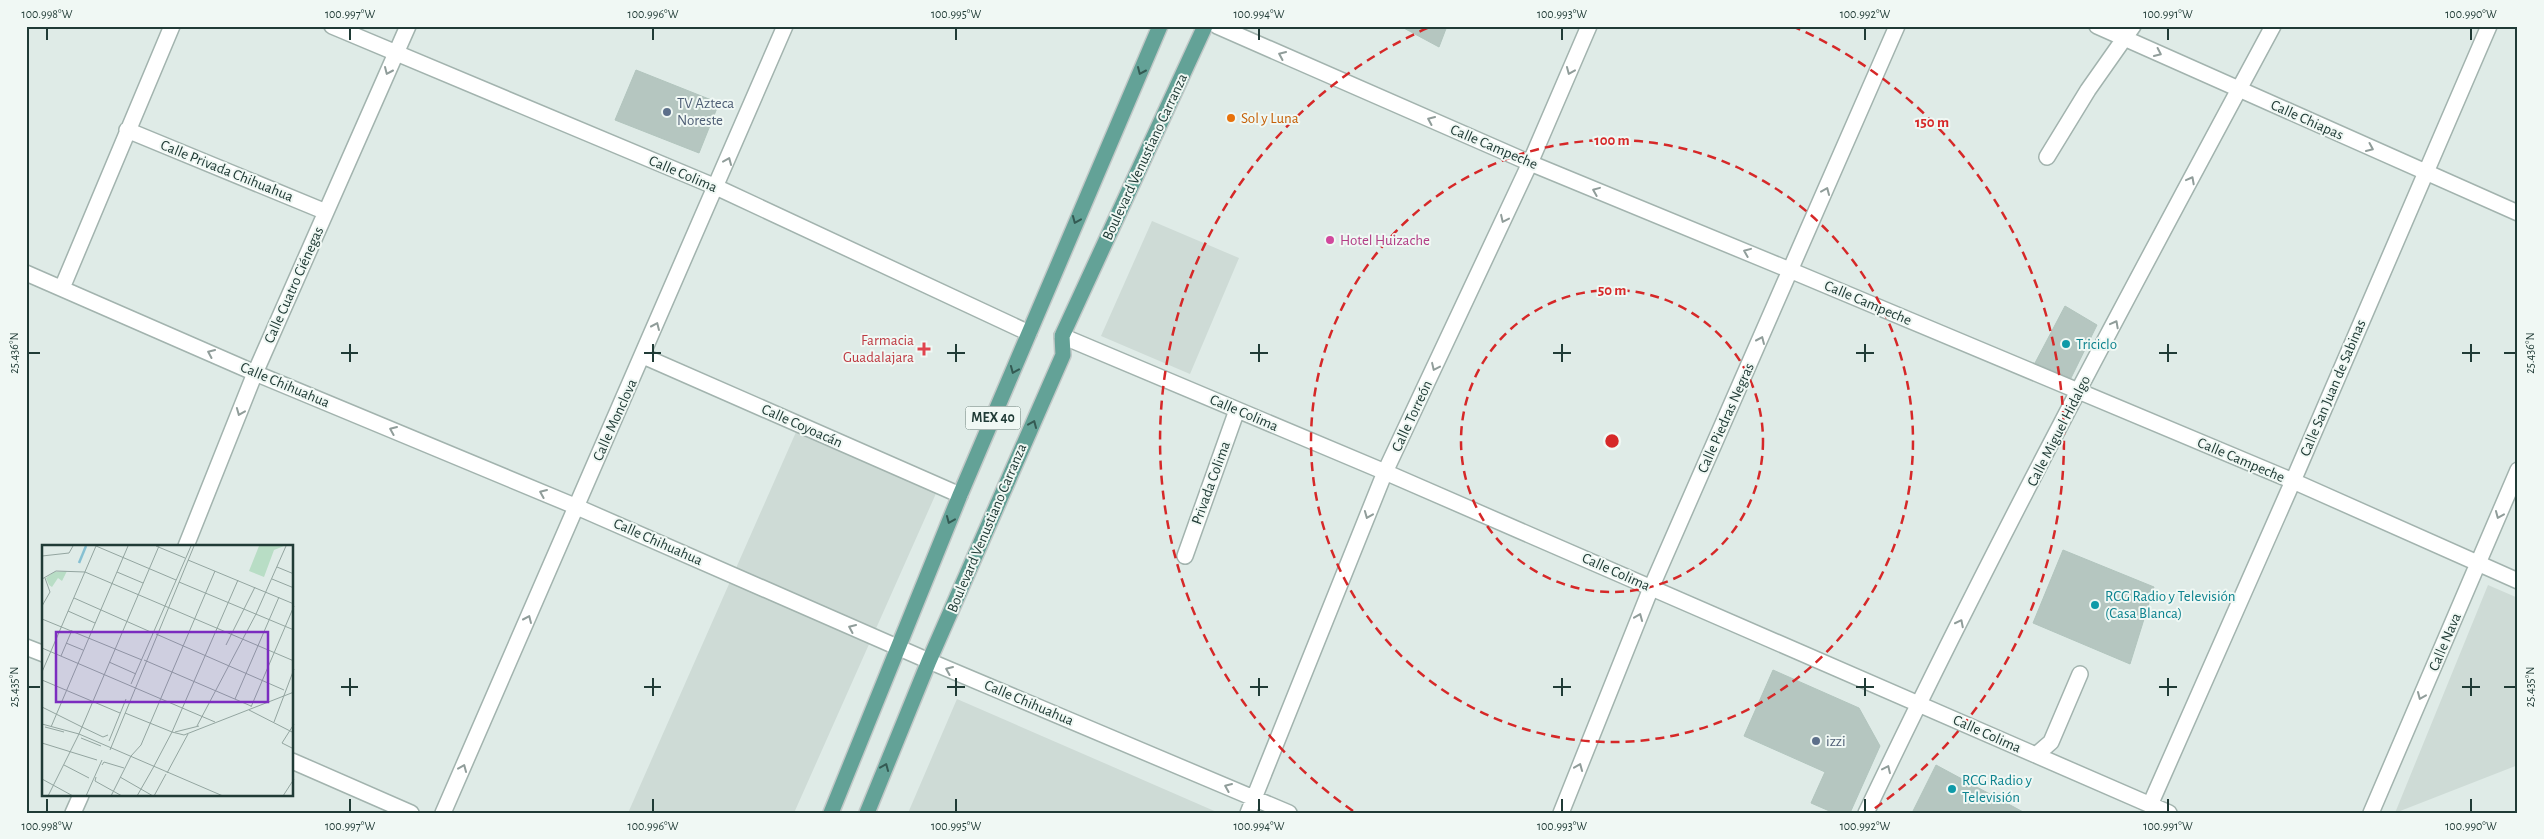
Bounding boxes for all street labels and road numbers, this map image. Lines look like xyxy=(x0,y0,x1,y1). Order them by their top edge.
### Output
street label: Boulevard Venustiano Carranza xyxy=(1100,71,1190,243)
street label: Calle Chiapas xyxy=(2268,97,2346,143)
street label: Calle Campeche xyxy=(1448,122,1540,172)
street label: Calle Privada Chihuahua xyxy=(158,137,296,205)
street label: Calle Colima xyxy=(647,153,719,195)
street label: Calle Cuatro Ciénegas xyxy=(262,225,326,345)
street label: Calle Campeche xyxy=(1822,278,1914,328)
street label: Calle San Juan de Sabinas xyxy=(2297,317,2369,459)
street label: Calle Chihuahua xyxy=(238,359,332,411)
street label: Calle Piedras Negras xyxy=(1695,361,1757,475)
street label: Calle Miguel Hidalgo xyxy=(2025,373,2093,489)
street label: Calle Monclova xyxy=(590,377,640,463)
street label: Calle Torreón xyxy=(1389,378,1435,454)
street label: Calle Colima xyxy=(1208,392,1280,434)
street label: Calle Coyoacán xyxy=(759,401,845,451)
road number: MEX 40 xyxy=(966,406,1020,429)
street label: Calle Campeche xyxy=(2195,435,2287,485)
street label: Privada Colima xyxy=(1189,439,1233,527)
street label: Boulevard Venustiano Carranza xyxy=(945,441,1029,615)
street label: Calle Chihuahua xyxy=(611,516,705,568)
street label: Calle Colima xyxy=(1580,550,1652,594)
street label: Calle Nava xyxy=(2426,611,2464,673)
street label: Calle Chihuahua xyxy=(982,677,1076,729)
street label: Calle Colima xyxy=(1951,712,2023,756)

